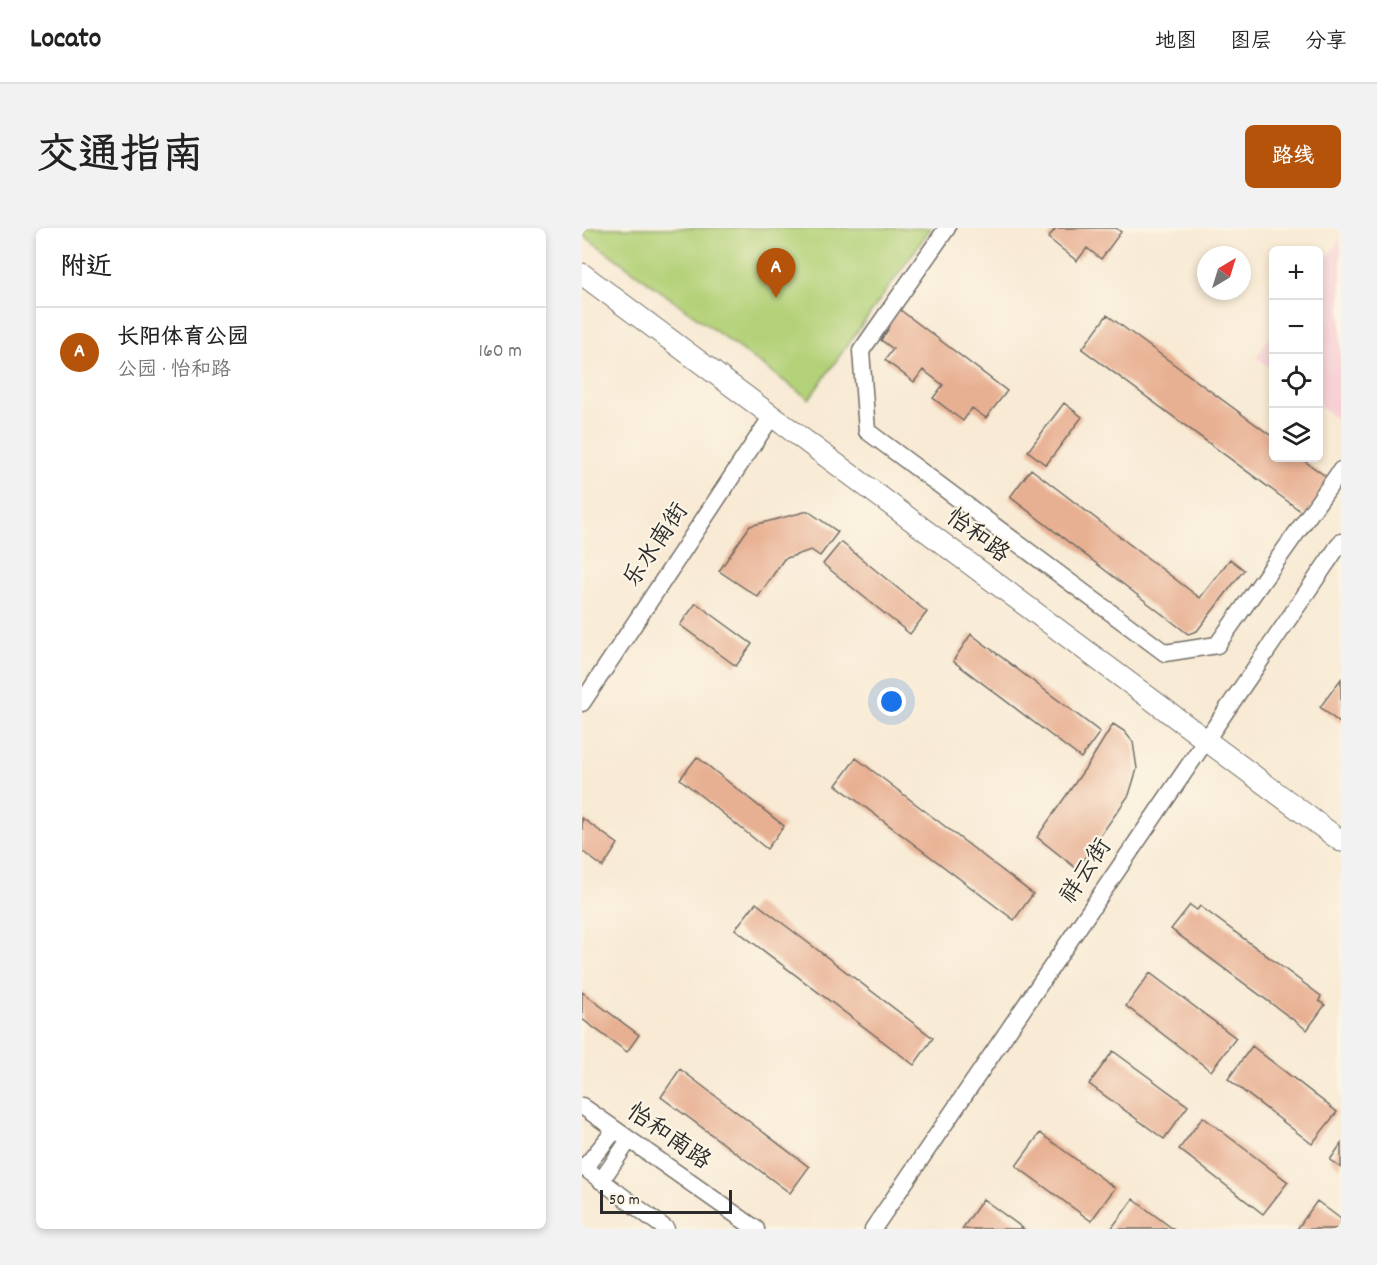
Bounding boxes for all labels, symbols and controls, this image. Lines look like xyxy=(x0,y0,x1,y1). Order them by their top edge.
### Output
text: Locato xyxy=(30,21,101,61)
text: 地图 xyxy=(1155,28,1197,58)
text: 图层 xyxy=(1230,28,1272,58)
text: 分享 xyxy=(1305,28,1347,58)
button: 路线 xyxy=(1245,125,1341,188)
text: 交通指南 xyxy=(36,129,204,189)
north arrow xyxy=(1197,246,1251,300)
map controls xyxy=(1269,246,1323,462)
button: + xyxy=(1269,246,1323,300)
pin: A xyxy=(756,248,796,298)
text: 附近 xyxy=(60,250,112,287)
button: − xyxy=(1269,300,1323,354)
text: 长阳体育公园 xyxy=(117,323,249,354)
text: A xyxy=(74,338,85,366)
text: 160 m xyxy=(479,338,522,366)
button: locate xyxy=(1269,354,1323,408)
text: 公园 · 怡和路 xyxy=(117,357,231,385)
button: layers xyxy=(1269,408,1323,462)
street label: 乐水南街 xyxy=(616,497,698,595)
street label: 怡和路 xyxy=(938,502,1016,572)
your location xyxy=(877,687,906,716)
street label: 祥云街 xyxy=(1053,833,1121,911)
street label: 怡和南路 xyxy=(619,1097,717,1179)
scale bar xyxy=(600,1187,732,1214)
text: 50 m xyxy=(609,1189,640,1212)

